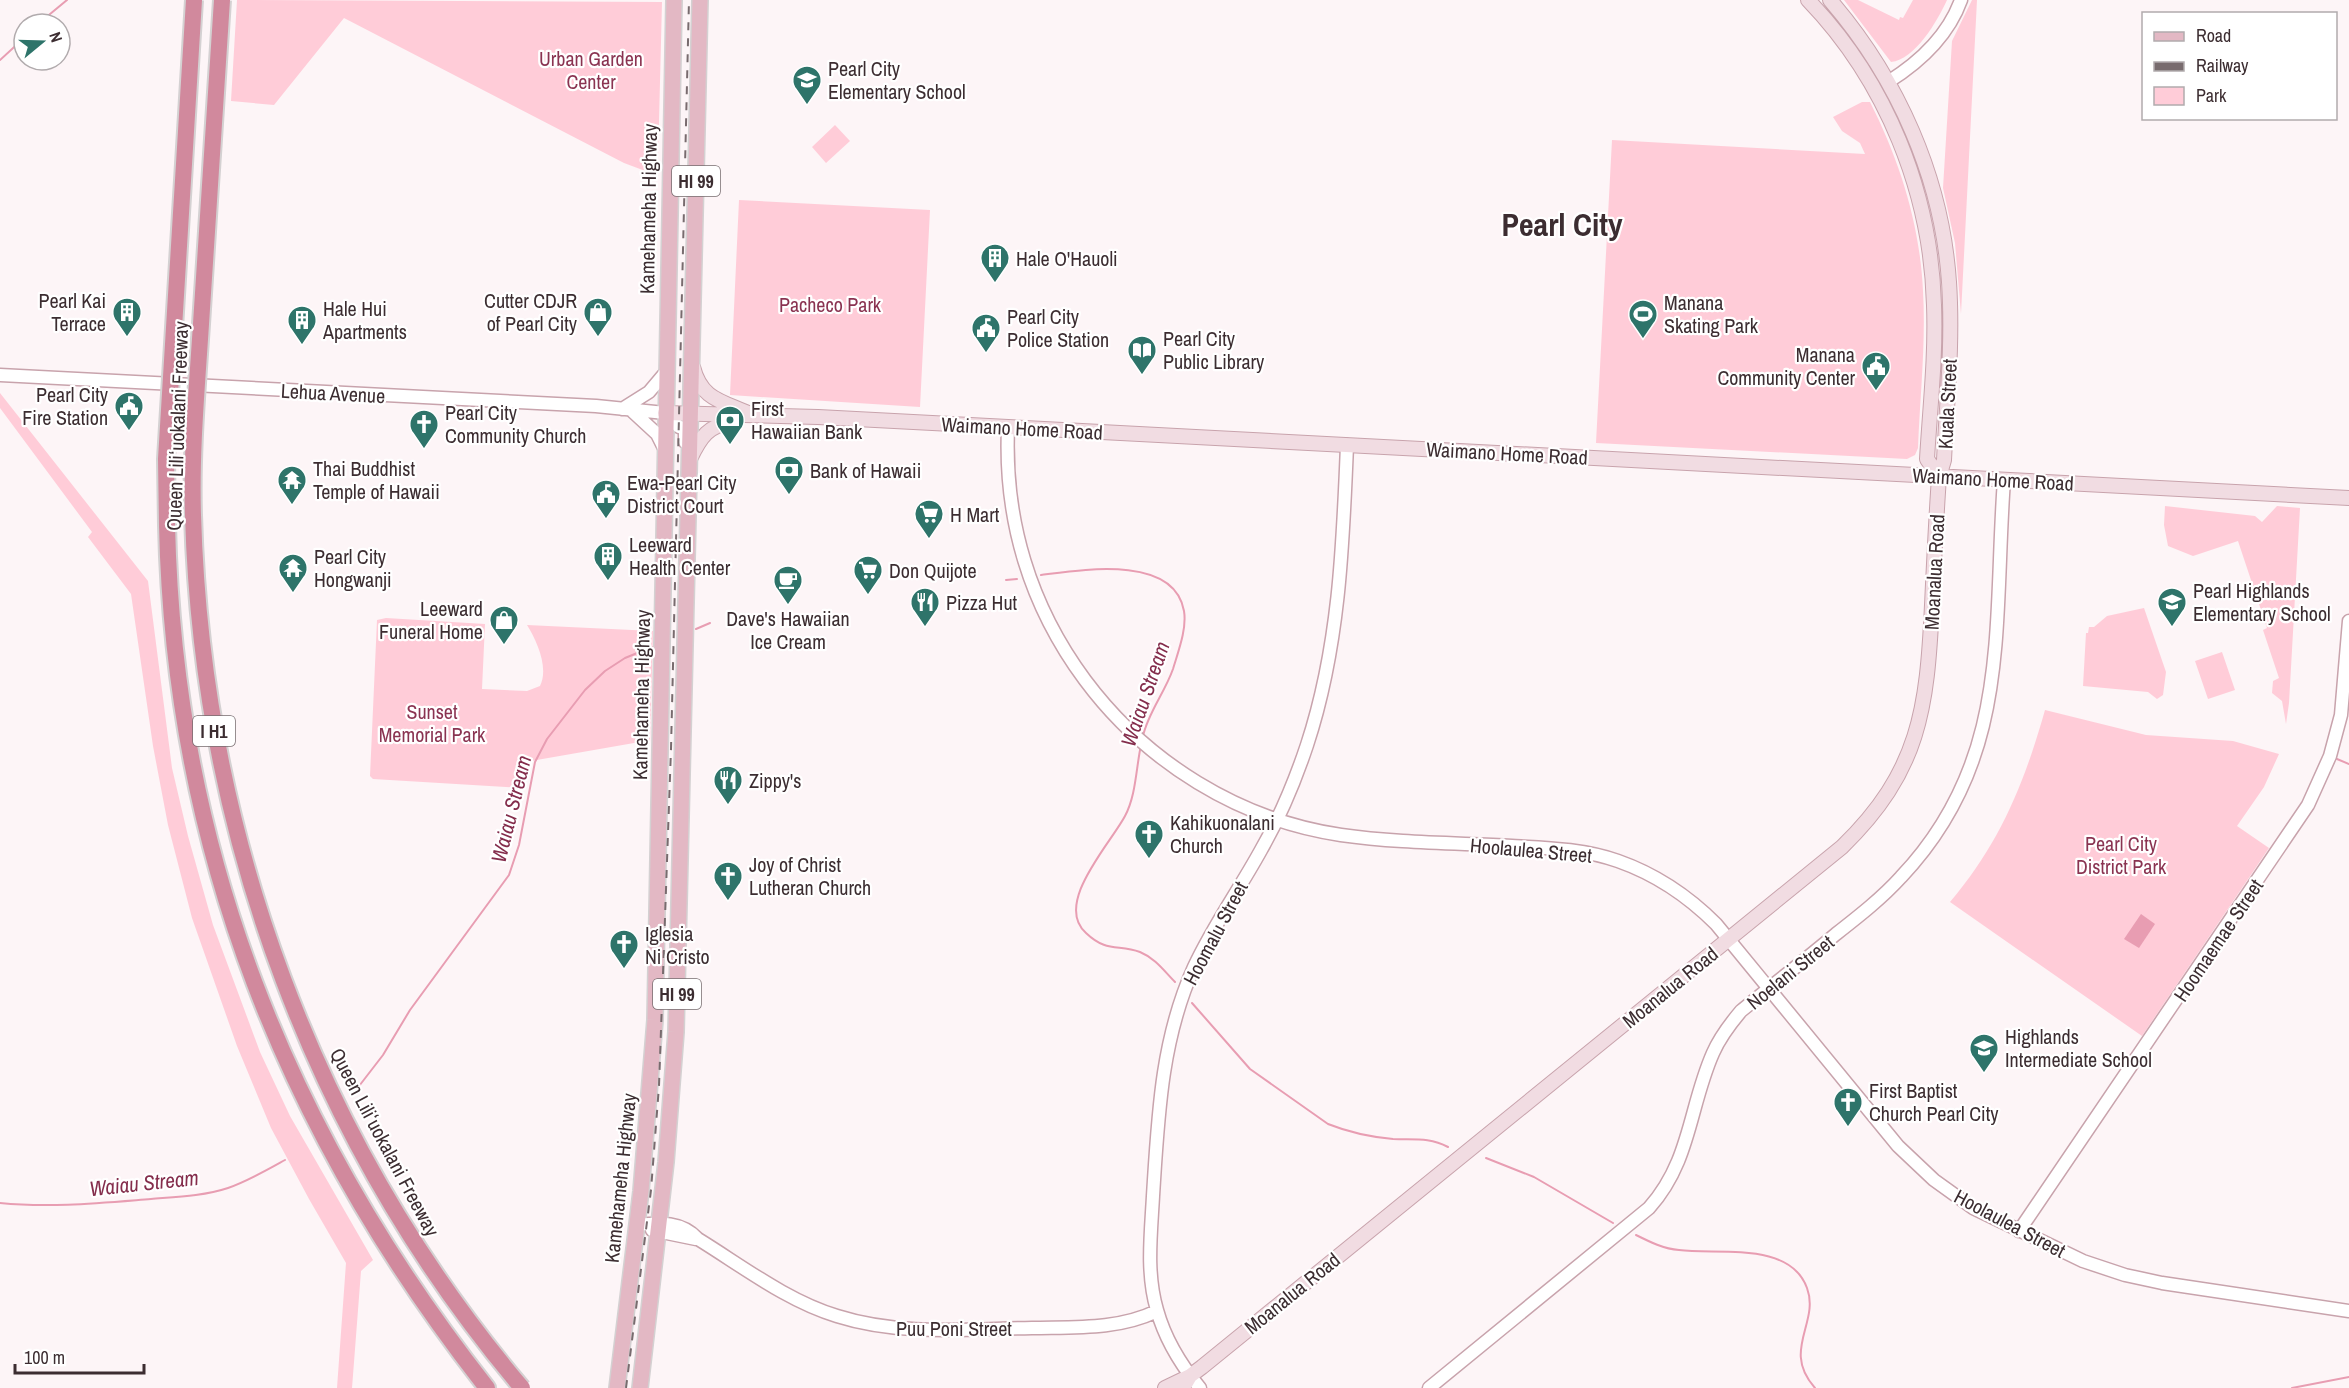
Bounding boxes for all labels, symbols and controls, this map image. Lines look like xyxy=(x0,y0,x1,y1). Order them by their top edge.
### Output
north arrow xyxy=(12,12,72,72)
legend xyxy=(2142,12,2337,120)
text: Road xyxy=(2196,23,2231,48)
text: N xyxy=(44,29,68,45)
park label: Urban Garden Center xyxy=(539,45,643,95)
text: Railway xyxy=(2196,53,2249,78)
place label: Pearl City Elementary School xyxy=(828,55,966,105)
school or university icon: Pearl City Elementary School xyxy=(791,64,823,106)
text: Park xyxy=(2196,83,2227,108)
street label: Kamehameha Highway xyxy=(633,123,663,294)
road number: HI 99 xyxy=(672,166,720,196)
district label: Pearl City xyxy=(1501,203,1623,246)
building icon: Hale O'Hauoli xyxy=(979,242,1011,284)
place label: Hale O'Hauoli xyxy=(1016,245,1118,272)
place label: Pearl Kai Terrace xyxy=(39,287,106,337)
place label: Cutter CDJR of Pearl City xyxy=(484,287,578,337)
place label: Manana Skating Park xyxy=(1664,289,1759,339)
park label: Pacheco Park xyxy=(779,291,882,318)
place label: Hale Hui Apartments xyxy=(322,295,407,345)
building icon: Pearl Kai Terrace xyxy=(111,296,143,338)
shop icon: Cutter CDJR of Pearl City xyxy=(582,296,614,338)
sports icon: Manana Skating Park xyxy=(1627,298,1659,340)
place label: Pearl City Police Station xyxy=(1007,303,1109,353)
building icon: Hale Hui Apartments xyxy=(286,304,318,346)
public building icon: Pearl City Police Station xyxy=(970,312,1002,354)
street label: Queen Liliʻuokalani Freeway xyxy=(160,320,194,531)
place label: Pearl City Public Library xyxy=(1163,325,1265,375)
library icon: Pearl City Public Library xyxy=(1126,334,1158,376)
place label: Manana Community Center xyxy=(1717,341,1856,391)
public building icon: Manana Community Center xyxy=(1860,350,1892,392)
street label: Kuala Street xyxy=(1931,358,1963,450)
street label: Lehua Avenue xyxy=(280,377,386,409)
place label: Pearl City Fire Station xyxy=(22,381,109,431)
public building icon: Pearl City Fire Station xyxy=(113,390,145,432)
place label: First Hawaiian Bank xyxy=(751,395,863,445)
place label: Pearl City Community Church xyxy=(445,399,586,449)
bank icon: First Hawaiian Bank xyxy=(714,404,746,446)
church icon: Pearl City Community Church xyxy=(408,408,440,450)
street label: Waimano Home Road xyxy=(941,410,1103,446)
street label: Waimano Home Road xyxy=(1426,435,1588,471)
bank icon: Bank of Hawaii xyxy=(773,454,805,496)
place label: Thai Buddhist Temple of Hawaii xyxy=(313,455,440,505)
place label: Bank of Hawaii xyxy=(810,457,921,484)
street label: Waimano Home Road xyxy=(1912,461,2074,497)
temple icon: Thai Buddhist Temple of Hawaii xyxy=(276,464,308,506)
place label: Ewa-Pearl City District Court xyxy=(627,469,737,519)
public building icon: Ewa-Pearl City District Court xyxy=(590,478,622,520)
supermarket icon: H Mart xyxy=(913,498,945,540)
place label: H Mart xyxy=(950,501,1000,528)
street label: Moanalua Road xyxy=(1917,513,1951,631)
place label: Leeward Health Center xyxy=(629,531,731,581)
building icon: Leeward Health Center xyxy=(592,540,624,582)
place label: Pearl City Hongwanji xyxy=(314,543,391,593)
temple icon: Pearl City Hongwanji xyxy=(277,552,309,594)
supermarket icon: Don Quijote xyxy=(852,554,884,596)
place label: Don Quijote xyxy=(889,557,977,584)
cafe icon: Dave's Hawaiian Ice Cream xyxy=(772,564,804,606)
place label: Pearl Highlands Elementary School xyxy=(2193,577,2331,627)
restaurant icon: Pizza Hut xyxy=(909,586,941,628)
school or university icon: Pearl Highlands Elementary School xyxy=(2156,586,2188,628)
place label: Pizza Hut xyxy=(946,589,1018,616)
place label: Leeward Funeral Home xyxy=(379,595,483,645)
shop icon: Leeward Funeral Home xyxy=(488,604,520,646)
place label: Dave's Hawaiian Ice Cream xyxy=(726,605,850,655)
street label: Kamehameha Highway xyxy=(626,609,656,780)
water label: Waiau Stream xyxy=(1113,637,1177,751)
park label: Sunset Memorial Park xyxy=(379,698,486,748)
road number: I H1 xyxy=(193,716,235,746)
water label: Waiau Stream xyxy=(484,752,538,866)
restaurant icon: Zippy's xyxy=(712,764,744,806)
place label: Zippy's xyxy=(749,767,801,794)
place label: Kahikuonalani Church xyxy=(1170,809,1275,859)
church icon: Kahikuonalani Church xyxy=(1133,818,1165,860)
park label: Pearl City District Park xyxy=(2076,830,2167,880)
street label: Hoolaulea Street xyxy=(1469,831,1593,869)
place label: Joy of Christ Lutheran Church xyxy=(749,851,871,901)
church icon: Joy of Christ Lutheran Church xyxy=(712,860,744,902)
street label: Hoomaemae Street xyxy=(2167,873,2269,1006)
street label: Hoomalu Street xyxy=(1176,876,1254,990)
place label: Iglesia Ni Cristo xyxy=(645,920,710,970)
church icon: Iglesia Ni Cristo xyxy=(608,928,640,970)
street label: Noelani Street xyxy=(1741,928,1840,1015)
street label: Moanalua Road xyxy=(1617,940,1723,1034)
road number: HI 99 xyxy=(653,979,701,1009)
place label: Highlands Intermediate School xyxy=(2005,1023,2152,1073)
school or university icon: Highlands Intermediate School xyxy=(1968,1032,2000,1074)
street label: Queen Liliʻuokalani Freeway xyxy=(324,1043,446,1242)
place label: First Baptist Church Pearl City xyxy=(1869,1077,1999,1127)
church icon: First Baptist Church Pearl City xyxy=(1832,1086,1864,1128)
street label: Kamehameha Highway xyxy=(598,1091,642,1264)
water label: Waiau Stream xyxy=(88,1163,200,1203)
street label: Hoolaulea Street xyxy=(1950,1182,2071,1264)
street label: Moanalua Road xyxy=(1239,1246,1345,1340)
street label: Puu Poni Street xyxy=(896,1315,1012,1342)
scale bar xyxy=(15,1337,144,1375)
text: 100 m xyxy=(24,1345,65,1370)

